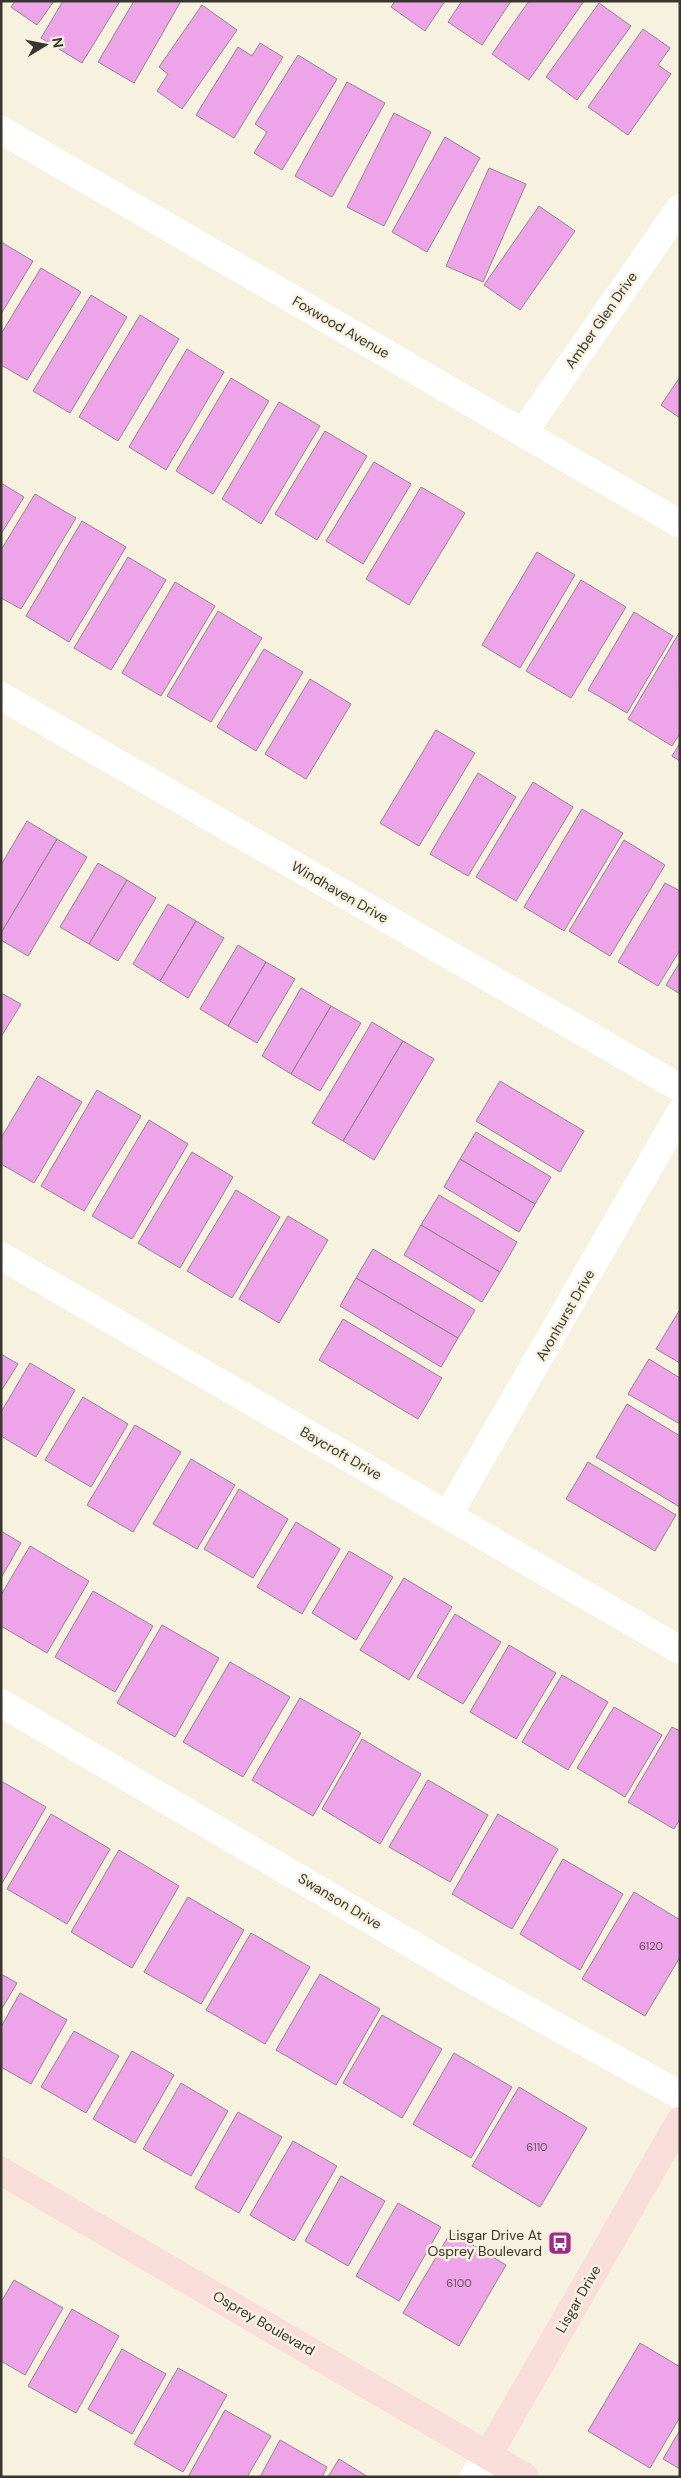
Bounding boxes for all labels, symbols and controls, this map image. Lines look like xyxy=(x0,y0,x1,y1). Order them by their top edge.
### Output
north arrow xyxy=(20,20,70,70)
text: N xyxy=(48,36,68,49)
street label: Amber Glen Drive xyxy=(561,268,641,372)
street label: Foxwood Avenue xyxy=(289,292,393,362)
street label: Windhaven Drive xyxy=(288,857,392,927)
street label: Avonhurst Drive xyxy=(532,1266,598,1364)
street label: Baycroft Drive xyxy=(297,1422,385,1484)
street label: Swanson Drive xyxy=(295,1869,385,1933)
house number: 6120 xyxy=(639,1939,663,1953)
house number: 6110 xyxy=(526,2140,548,2154)
place label: Lisgar Drive At Osprey Boulevard xyxy=(427,2226,542,2260)
bus stop icon: Lisgar Drive At Osprey Boulevard xyxy=(547,2230,573,2256)
street label: Lisgar Drive xyxy=(551,2262,605,2336)
house number: 6100 xyxy=(446,2276,472,2290)
street label: Osprey Boulevard xyxy=(210,2287,318,2359)

